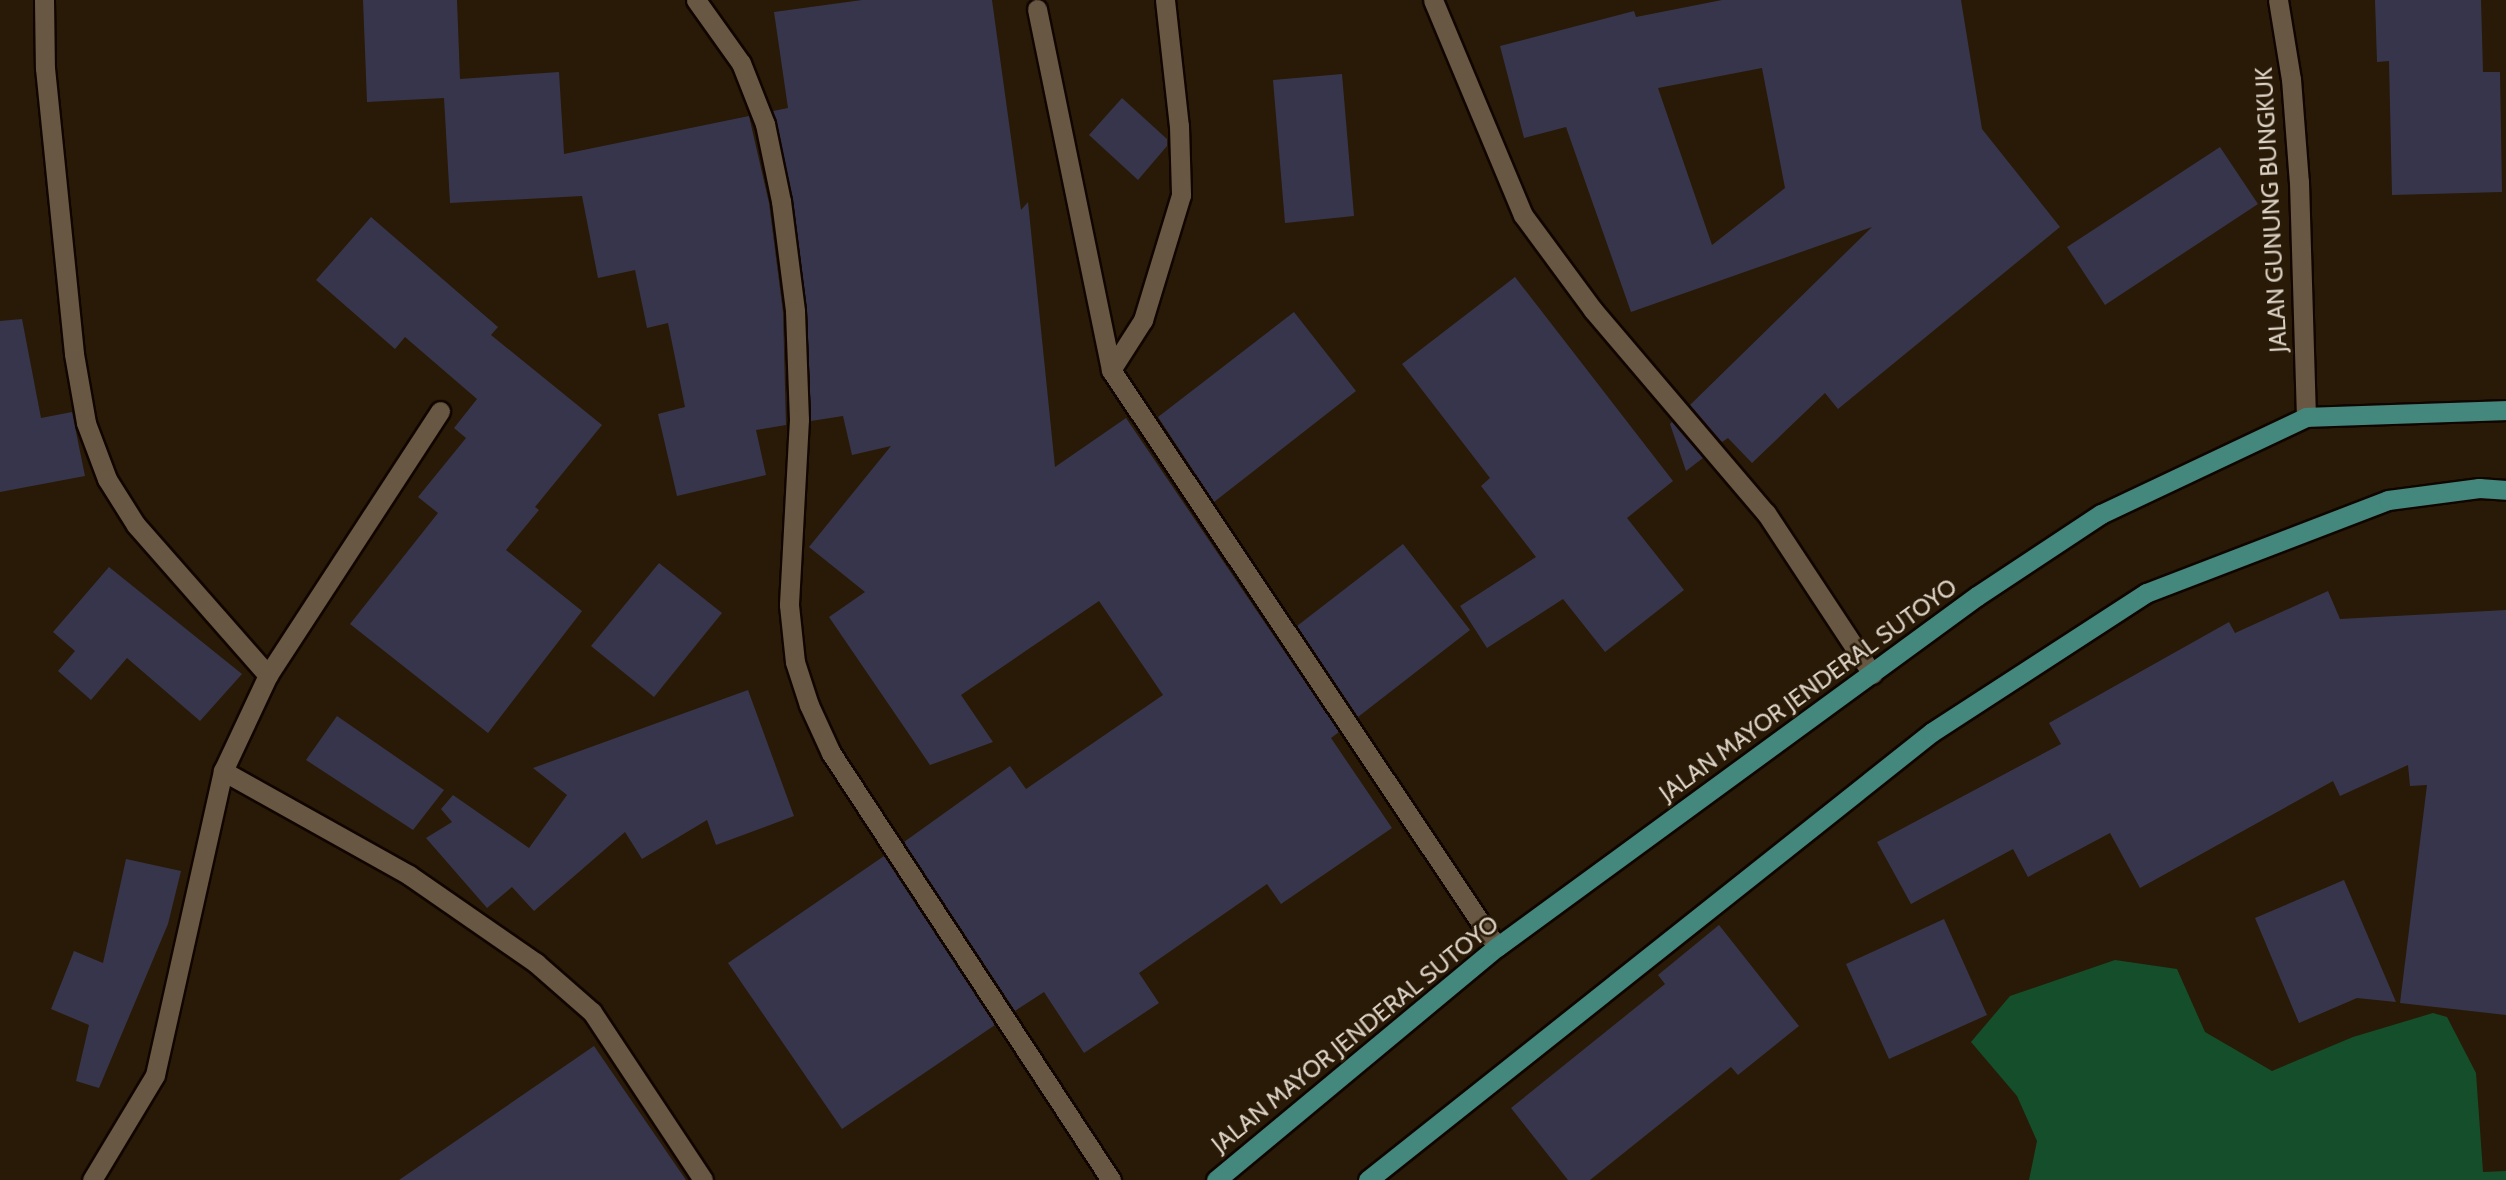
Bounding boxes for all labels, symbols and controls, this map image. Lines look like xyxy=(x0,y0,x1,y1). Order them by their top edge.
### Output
street label: JALAN GUNUNG BUNGKUK xyxy=(2249,67,2293,353)
street label: JALAN MAYOR JENDERAL SUTOYO xyxy=(1654,572,1962,808)
street label: JALAN MAYOR JENDERAL SUTOYO xyxy=(1206,909,1504,1159)

